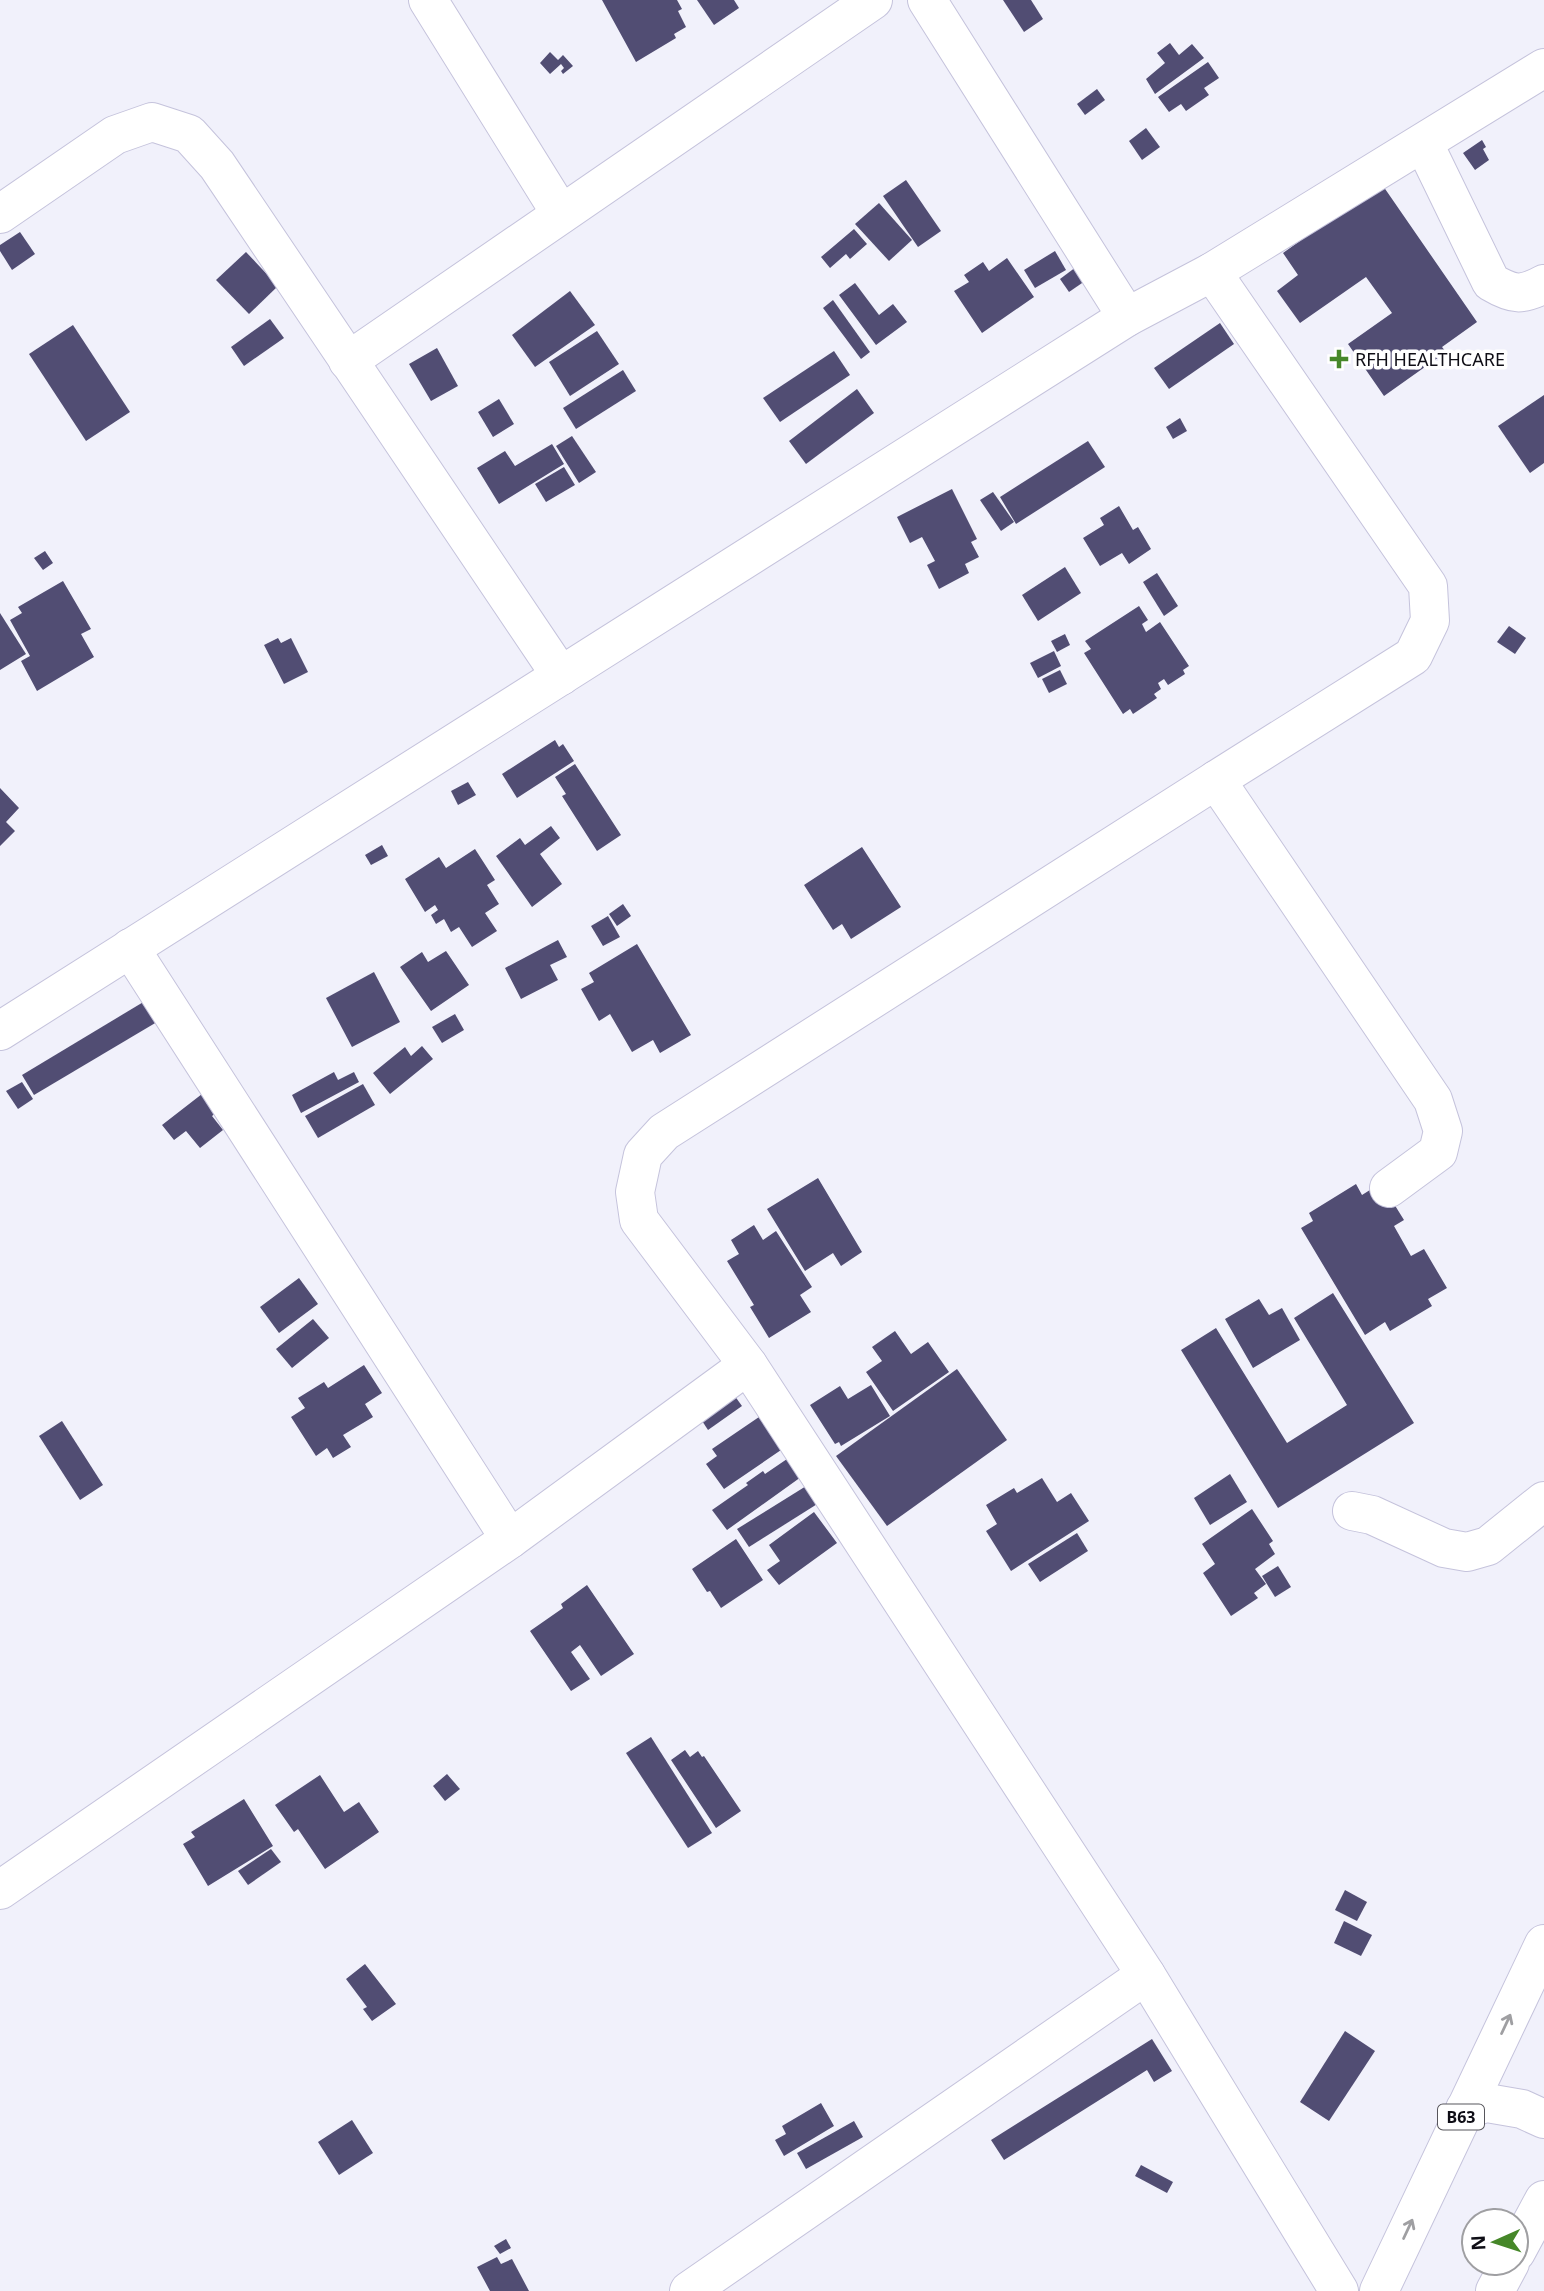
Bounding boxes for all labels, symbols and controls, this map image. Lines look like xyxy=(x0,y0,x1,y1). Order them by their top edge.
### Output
place label: RFH HEALTHCARE xyxy=(1355,347,1505,371)
marker: RFH HEALTHCARE xyxy=(1329,349,1349,369)
one-way arrow xyxy=(1500,2014,1513,2035)
road number: B63 xyxy=(1438,2104,1484,2130)
north arrow xyxy=(1460,2207,1530,2277)
one-way arrow xyxy=(1402,2219,1416,2240)
text: N xyxy=(1465,2234,1491,2251)

